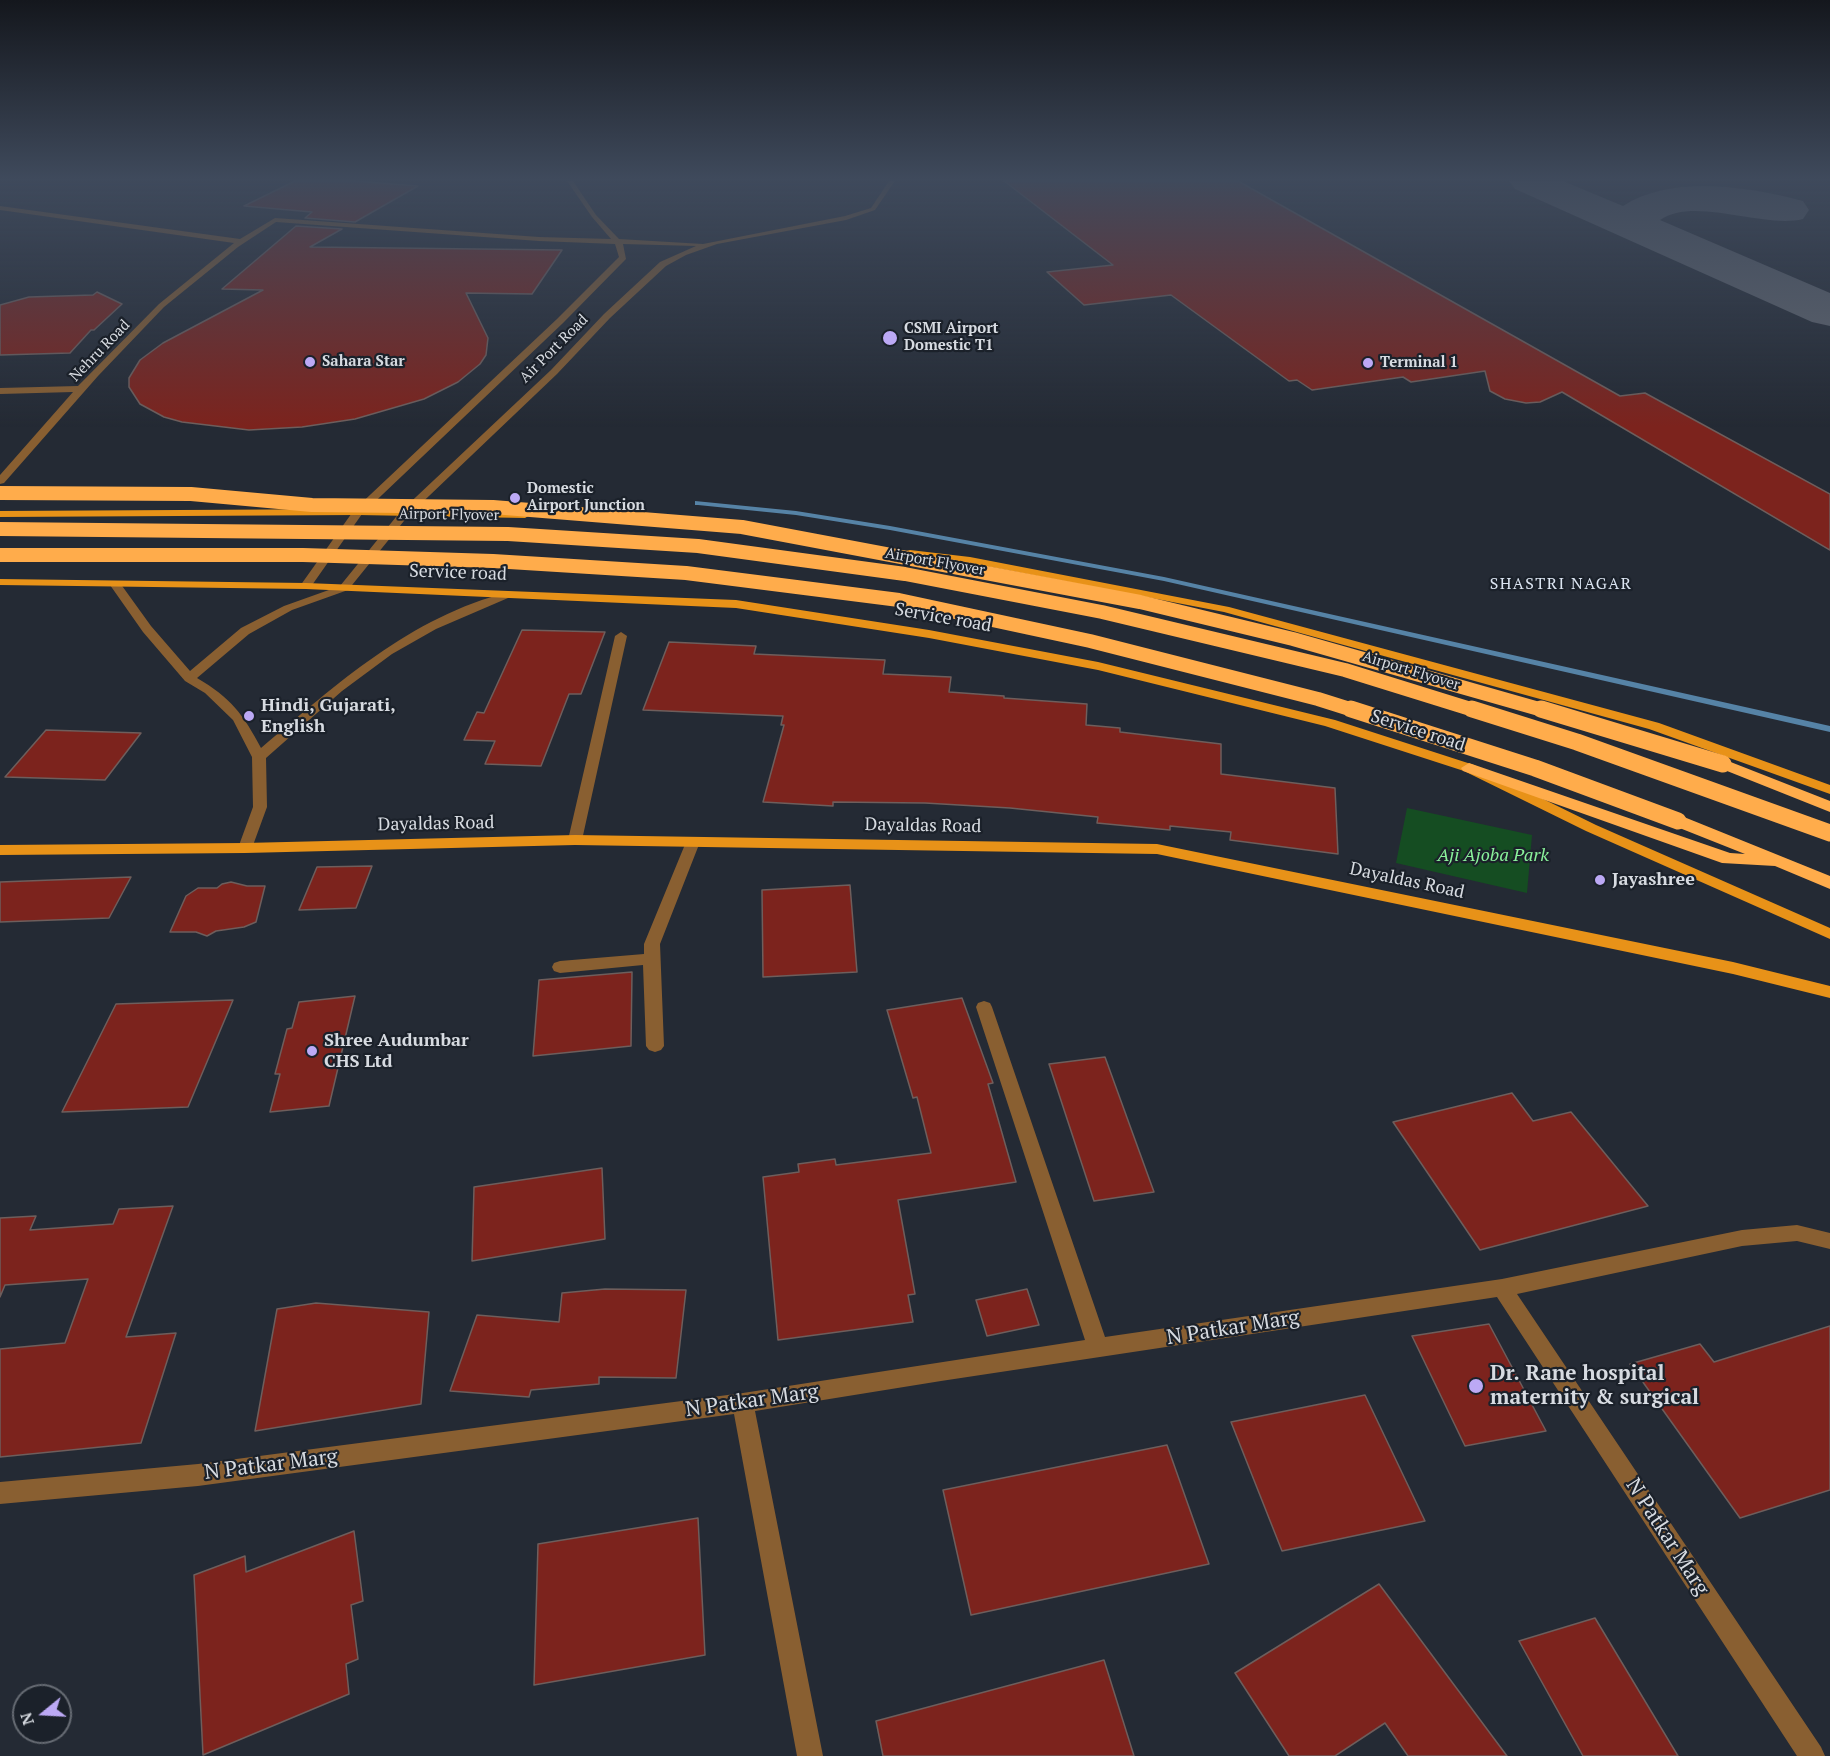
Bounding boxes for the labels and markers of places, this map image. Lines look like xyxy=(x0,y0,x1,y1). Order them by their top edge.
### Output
place label: CSMI Airport Domestic T1 xyxy=(904,320,999,355)
marker: CSMI Airport Domestic T1 xyxy=(881,329,899,347)
place label: Sahara Star xyxy=(322,353,405,371)
place label: Terminal 1 xyxy=(1380,354,1458,372)
marker: Sahara Star xyxy=(303,355,317,369)
marker: Terminal 1 xyxy=(1361,356,1375,370)
place label: Domestic Airport Junction xyxy=(527,480,645,515)
marker: Domestic Airport Junction xyxy=(508,491,522,505)
place label: Hindi, Gujarati, English xyxy=(261,695,396,738)
marker: Hindi, Gujarati, English xyxy=(242,709,256,723)
place label: Jayashree xyxy=(1612,869,1695,891)
marker: Jayashree xyxy=(1593,873,1607,887)
place label: Shree Audumbar CHS Ltd xyxy=(324,1030,469,1072)
marker: Shree Audumbar CHS Ltd xyxy=(305,1044,319,1058)
place label: Dr. Rane hospital maternity & surgical xyxy=(1490,1361,1699,1411)
marker: Dr. Rane hospital maternity & surgical xyxy=(1467,1377,1485,1395)

